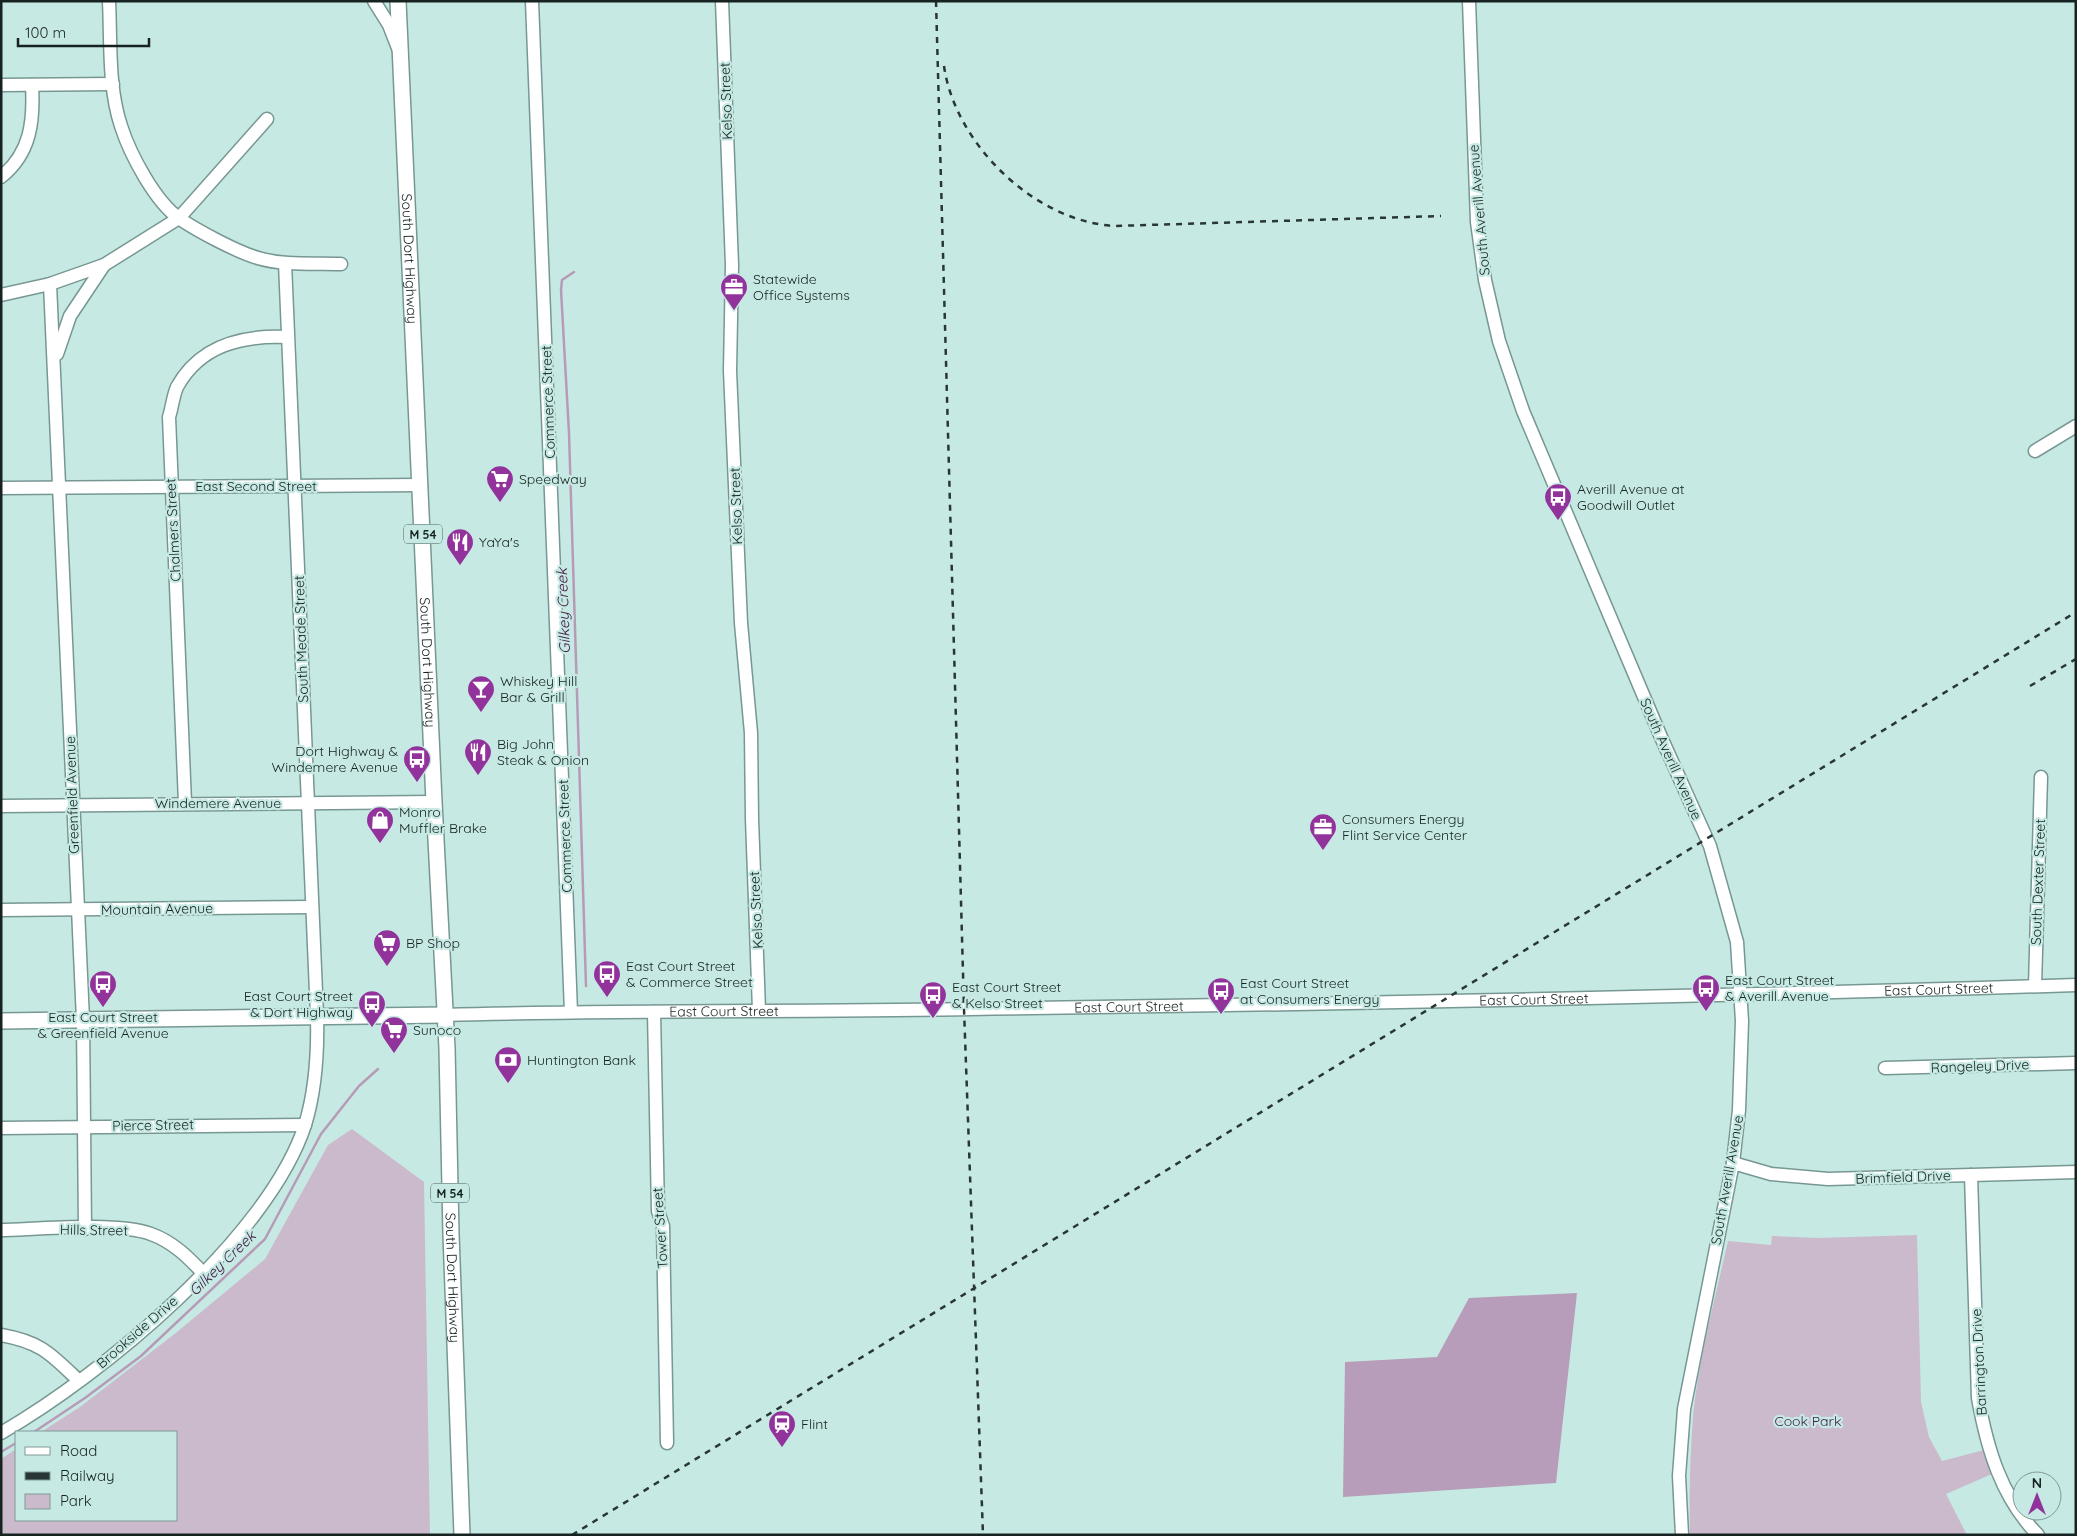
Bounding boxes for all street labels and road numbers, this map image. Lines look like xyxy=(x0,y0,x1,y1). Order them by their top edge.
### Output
street label: Kelso Street xyxy=(716,62,736,140)
street label: South Averill Avenue xyxy=(1464,144,1494,276)
street label: South Dort Highway xyxy=(398,193,421,324)
street label: Commerce Street xyxy=(537,345,559,459)
street label: Kelso Street xyxy=(726,467,746,545)
street label: East Second Street xyxy=(195,477,317,495)
street label: Chalmers Street xyxy=(161,478,185,582)
road number: M 54 xyxy=(404,524,442,544)
street label: South Meade Street xyxy=(290,575,312,703)
street label: South Dort Highway xyxy=(416,597,440,728)
street label: South Averill Avenue xyxy=(1636,695,1706,823)
street label: Greenfield Avenue xyxy=(61,736,83,854)
street label: Commerce Street xyxy=(554,779,576,893)
street label: Windemere Avenue xyxy=(155,794,281,812)
street label: South Dexter Street xyxy=(2027,818,2049,945)
street label: Kelso Street xyxy=(745,871,767,949)
street label: Mountain Avenue xyxy=(101,899,213,919)
street label: East Court Street xyxy=(1884,979,1994,1000)
street label: East Court Street xyxy=(1479,989,1589,1010)
street label: East Court Street xyxy=(1074,997,1184,1017)
street label: East Court Street xyxy=(669,1002,779,1020)
street label: Rangeley Drive xyxy=(1930,1055,2030,1077)
street label: South Averill Avenue xyxy=(1707,1114,1747,1246)
street label: Pierce Street xyxy=(112,1115,194,1135)
street label: Brimfield Drive xyxy=(1855,1166,1951,1188)
road number: M 54 xyxy=(431,1184,469,1202)
street label: Tower Street xyxy=(648,1187,672,1269)
street label: South Dort Highway xyxy=(442,1212,464,1343)
street label: Hills Street xyxy=(60,1220,128,1240)
street label: Brookside Drive xyxy=(93,1292,181,1372)
street label: Barrington Drive xyxy=(1967,1308,1991,1416)

